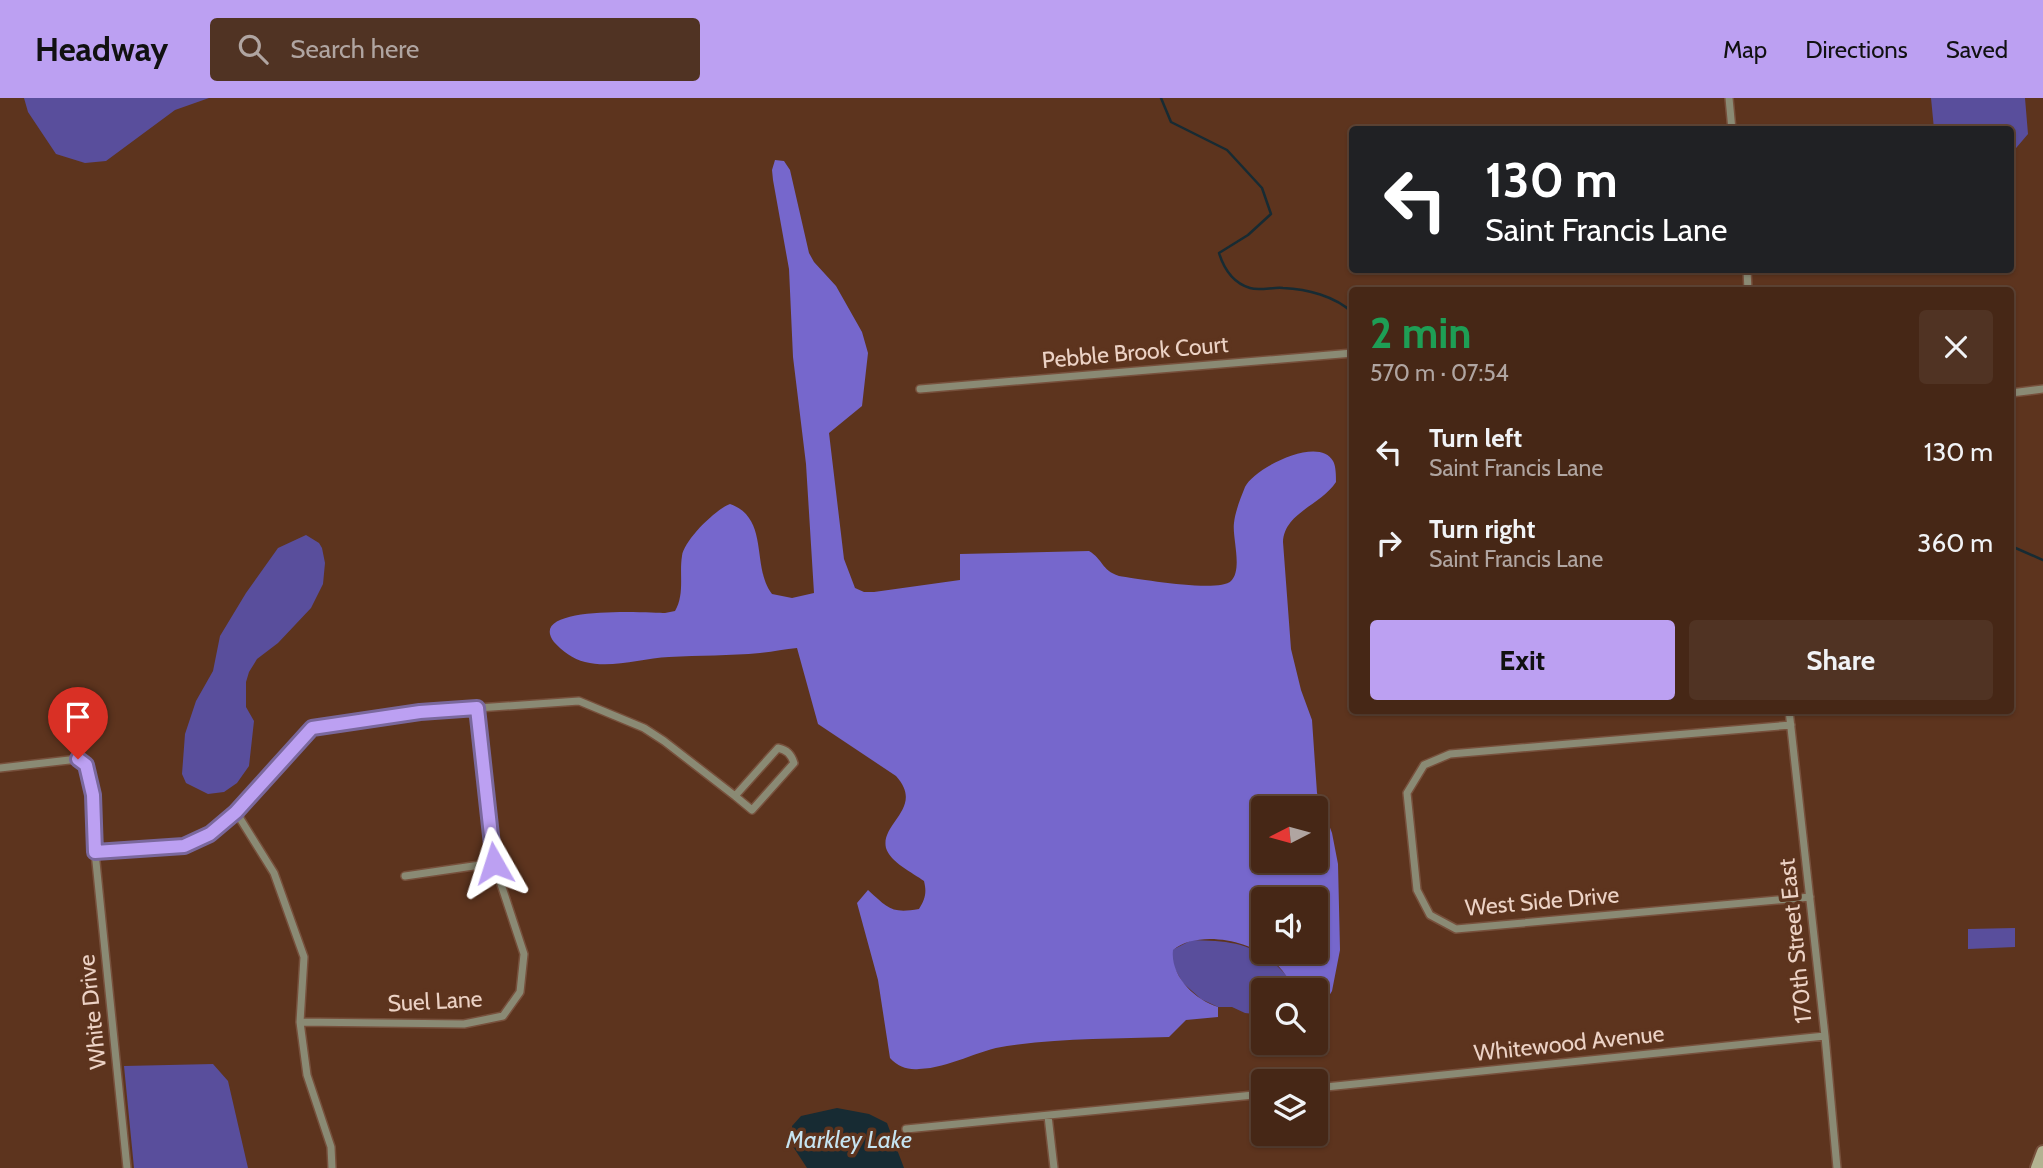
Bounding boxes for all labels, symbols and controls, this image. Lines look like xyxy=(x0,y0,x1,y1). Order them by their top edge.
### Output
search box xyxy=(210,18,700,81)
text: Headway xyxy=(35,29,168,69)
icon: search xyxy=(234,30,272,68)
text: Search here xyxy=(290,33,419,65)
text: Map xyxy=(1723,35,1767,64)
text: Directions xyxy=(1805,35,1908,64)
text: Saved xyxy=(1946,35,2008,64)
text: 130 m xyxy=(1485,150,1618,209)
icon: left xyxy=(1370,154,1461,245)
text: Saint Francis Lane xyxy=(1485,210,1727,249)
text: 2 min xyxy=(1370,307,1471,359)
button: close xyxy=(1919,310,1993,384)
street label: Pebble Brook Court xyxy=(1040,330,1230,374)
text: 570 m · 07:54 xyxy=(1370,359,1509,387)
text: Turn left xyxy=(1429,422,1522,454)
icon: left xyxy=(1370,433,1408,471)
text: 130 m xyxy=(1924,436,1993,468)
text: Saint Francis Lane xyxy=(1429,454,1603,482)
text: Turn right xyxy=(1429,513,1535,545)
icon: right xyxy=(1370,524,1408,562)
text: 360 m xyxy=(1917,527,1993,559)
text: Saint Francis Lane xyxy=(1429,545,1603,573)
button: Exit xyxy=(1370,620,1675,700)
button: Share xyxy=(1689,620,1993,700)
pin xyxy=(48,687,108,759)
icon: arrive xyxy=(59,698,97,736)
north arrow xyxy=(1251,796,1328,873)
map controls xyxy=(1251,796,1328,1146)
position arrow xyxy=(457,826,531,900)
street label: 170th Street East xyxy=(1772,857,1818,1025)
street label: West Side Drive xyxy=(1464,880,1620,922)
button: sound xyxy=(1251,887,1328,964)
street label: White Drive xyxy=(72,953,112,1071)
button: search xyxy=(1251,978,1328,1055)
street label: Suel Lane xyxy=(387,985,483,1017)
street label: Whitewood Avenue xyxy=(1472,1019,1666,1067)
button: layers xyxy=(1251,1069,1328,1146)
water label: Markley Lake xyxy=(785,1125,912,1154)

